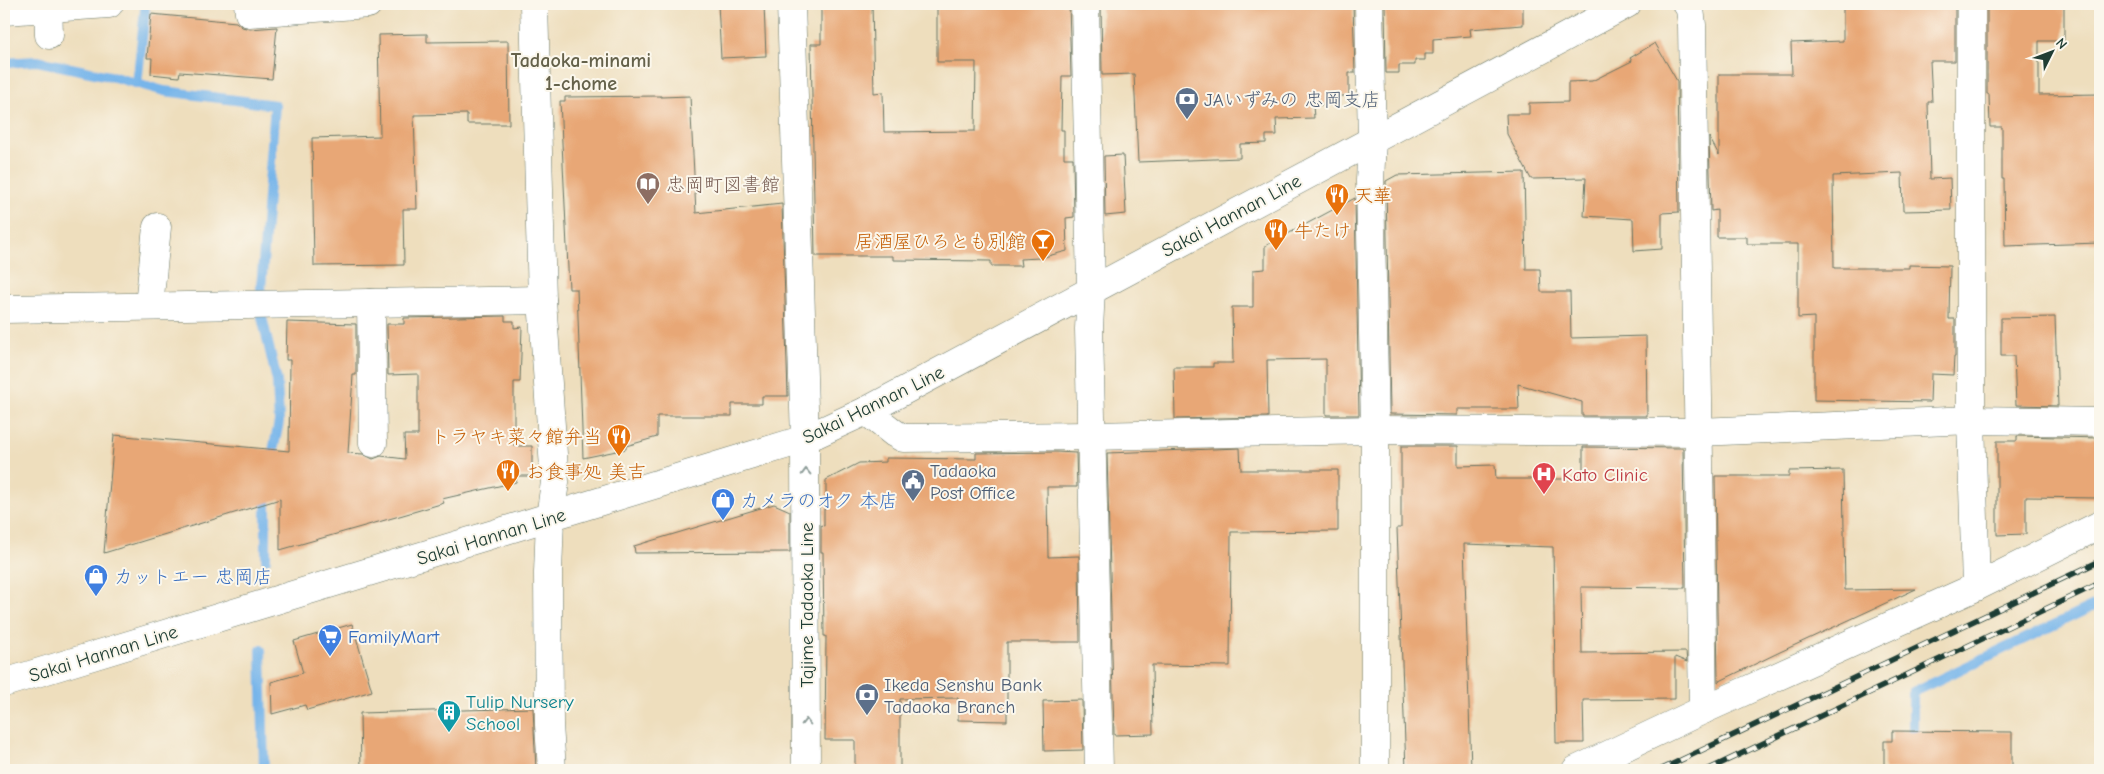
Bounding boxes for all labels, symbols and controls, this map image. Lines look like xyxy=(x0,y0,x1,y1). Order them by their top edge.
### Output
north arrow xyxy=(2026,28,2076,78)
text: N xyxy=(2052,35,2071,53)
district label: Tadaoka-minami 1-chome xyxy=(511,49,651,95)
bank icon: JAいずみの 忠岡支店 xyxy=(1174,86,1200,120)
place label: JAいずみの 忠岡支店 xyxy=(1204,89,1381,111)
street label: Sakai Hannan Line xyxy=(1158,170,1305,262)
library icon: 忠岡町図書館 xyxy=(635,171,661,205)
place label: 忠岡町図書館 xyxy=(666,174,780,196)
restaurant icon: 天華 xyxy=(1324,182,1350,216)
place label: 天華 xyxy=(1354,185,1392,207)
restaurant icon: 牛たけ xyxy=(1263,217,1289,251)
place label: 牛たけ xyxy=(1294,220,1351,242)
bar icon: 居酒屋ひろとも別館 xyxy=(1030,228,1056,262)
place label: 居酒屋ひろとも別館 xyxy=(855,231,1026,253)
street label: Sakai Hannan Line xyxy=(799,361,948,449)
restaurant icon: トラヤキ菜々館弁当 xyxy=(606,423,632,457)
place label: トラヤキ菜々館弁当 xyxy=(431,426,602,448)
restaurant icon: お食事処 美吉 xyxy=(495,458,521,492)
place label: Tadaoka Post Office xyxy=(930,460,1015,504)
place label: お食事処 美吉 xyxy=(526,461,646,483)
hospital icon: Kato Clinic xyxy=(1531,461,1557,495)
place label: Kato Clinic xyxy=(1562,464,1648,486)
one-way arrow xyxy=(801,467,811,475)
public building icon: Tadaoka Post Office xyxy=(900,468,926,502)
shop icon: カメラのオク 本店 xyxy=(710,487,736,521)
place label: カメラのオク 本店 xyxy=(740,490,898,512)
street label: Sakai Hannan Line xyxy=(414,504,568,570)
street label: Tajime Tadaoka Line xyxy=(796,523,818,688)
shop icon: カットエー 忠岡店 xyxy=(83,563,109,597)
place label: カットエー 忠岡店 xyxy=(114,566,272,588)
street label: Sakai Hannan Line xyxy=(26,621,180,687)
supermarket icon: FamilyMart xyxy=(317,623,343,657)
place label: FamilyMart xyxy=(348,626,440,648)
place label: Ikeda Senshu Bank Tadaoka Branch xyxy=(884,674,1043,718)
bank icon: Ikeda Senshu Bank Tadaoka Branch xyxy=(854,682,880,716)
place label: Tulip Nursery School xyxy=(466,691,574,735)
building icon: Tulip Nursery School xyxy=(436,699,462,733)
one-way arrow xyxy=(801,717,811,725)

